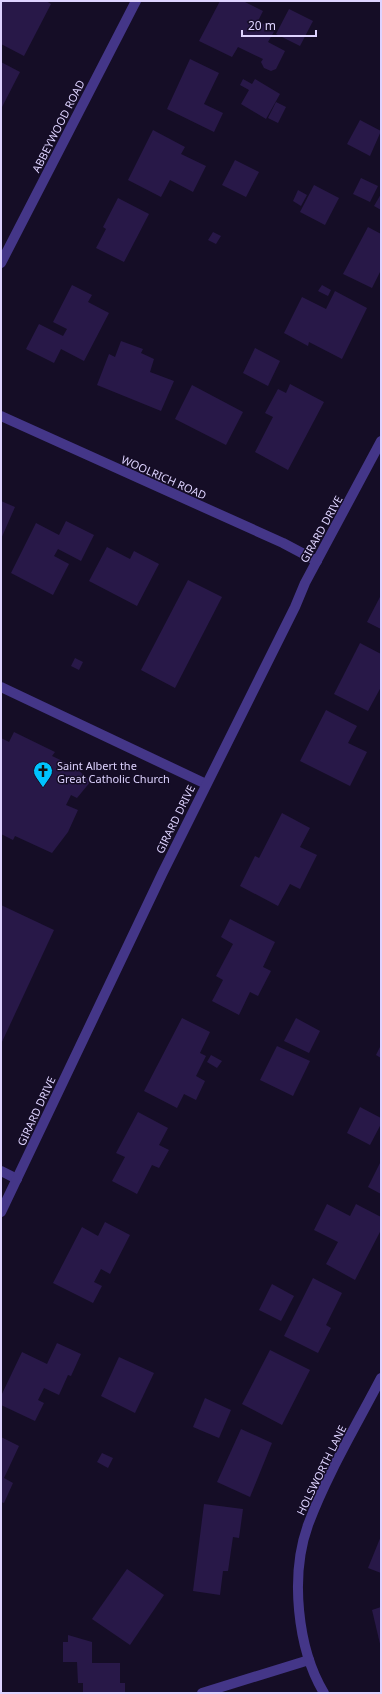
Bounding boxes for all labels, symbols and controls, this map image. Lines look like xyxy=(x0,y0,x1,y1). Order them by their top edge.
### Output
scale bar xyxy=(242,12,316,38)
text: 20 m xyxy=(248,17,276,34)
street label: ABBEYWOOD ROAD xyxy=(28,77,88,175)
street label: WOOLRICH ROAD xyxy=(119,451,209,503)
street label: GIRARD DRIVE xyxy=(296,493,346,565)
place label: Saint Albert the Great Catholic Church xyxy=(57,758,170,786)
church icon: Saint Albert the Great Catholic Church xyxy=(32,760,54,788)
street label: GIRARD DRIVE xyxy=(152,782,198,856)
street label: GIRARD DRIVE xyxy=(13,1074,59,1148)
street label: HOLSWORTH LANE xyxy=(293,1422,349,1518)

